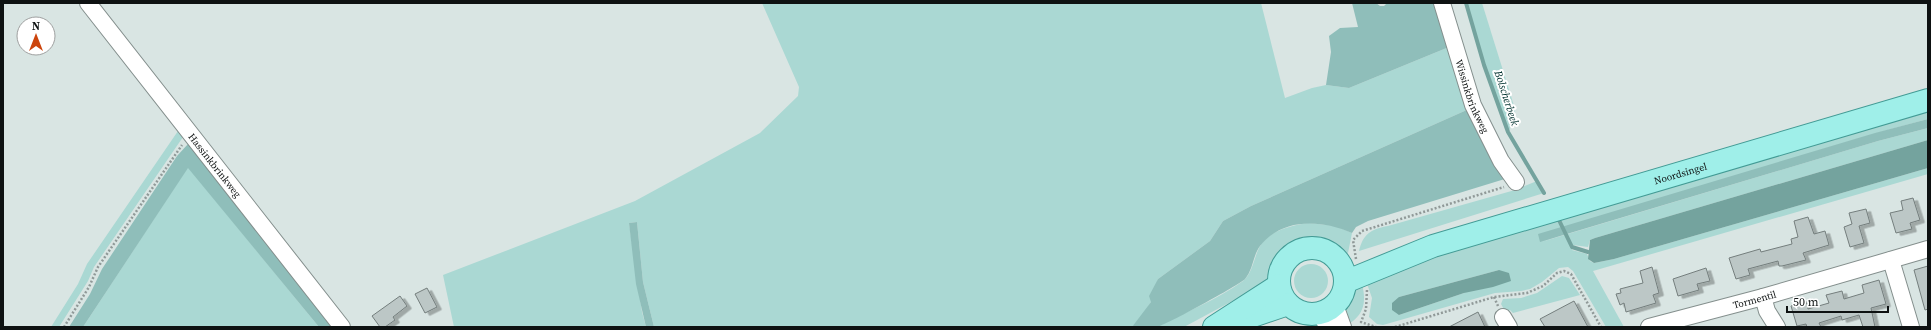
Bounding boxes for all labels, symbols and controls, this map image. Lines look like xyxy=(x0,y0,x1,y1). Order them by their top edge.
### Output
north arrow xyxy=(16,16,56,56)
text: N xyxy=(32,19,40,34)
street label: Wissinkbrinkweg xyxy=(1452,58,1492,135)
water label: Bolscherbeek xyxy=(1490,68,1523,128)
street label: Hassinkbrinkweg xyxy=(185,131,244,200)
street label: Noordsingel xyxy=(1653,160,1709,187)
street label: Tormentil xyxy=(1731,288,1778,312)
scale bar xyxy=(1787,288,1888,314)
text: 50 m xyxy=(1793,294,1819,310)

